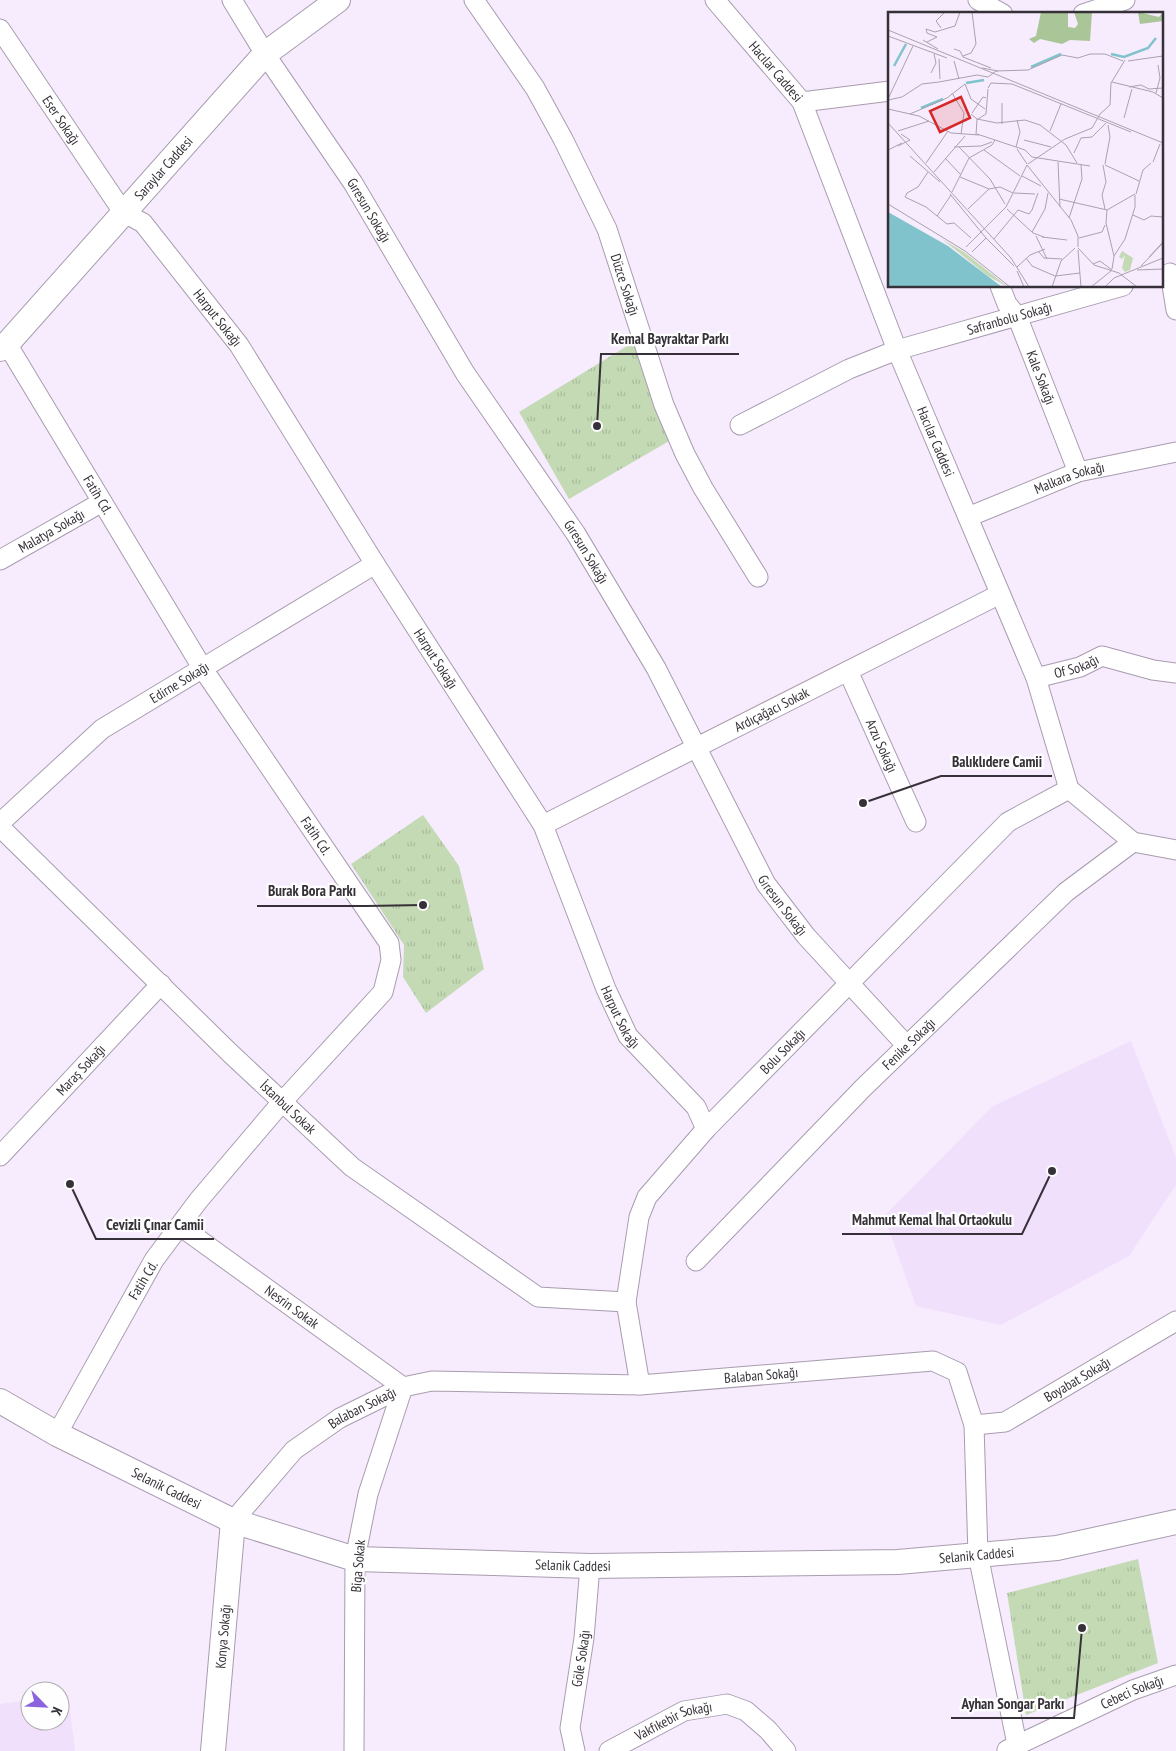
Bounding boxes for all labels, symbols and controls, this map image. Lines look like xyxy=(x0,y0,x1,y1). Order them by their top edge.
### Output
inset map xyxy=(888,12,1164,288)
street label: Hacılar Caddesi xyxy=(745,37,807,106)
street label: Eser Sokağı xyxy=(38,92,84,148)
street label: Saraylar Caddesi xyxy=(130,132,197,204)
street label: Gıresun Sokağı xyxy=(343,174,395,246)
street label: Düzce Sokağı xyxy=(607,251,643,318)
street label: Harput Sokağı xyxy=(189,285,246,350)
street label: Safranbolu Sokağı xyxy=(965,298,1054,339)
callout: Kemal Bayraktar Parkı xyxy=(601,324,739,354)
text: Kemal Bayraktar Parkı xyxy=(611,329,729,348)
street label: Kale Sokağı xyxy=(1022,348,1060,407)
street label: Hacılar Caddesi xyxy=(913,404,959,479)
street label: Malkara Sokağı xyxy=(1031,458,1106,498)
street label: Fatih Cd. xyxy=(79,472,117,518)
street label: Malatya Sokağı xyxy=(15,505,88,557)
street label: Gıresun Sokağı xyxy=(560,516,613,587)
street label: Harput Sokağı xyxy=(410,625,462,692)
street label: Of Sokağı xyxy=(1052,650,1102,682)
street label: Edirne Sokağı xyxy=(146,657,212,707)
street label: Ardıçağacı Sokak xyxy=(731,683,812,736)
street label: Arzu Sokağı xyxy=(862,716,902,775)
callout: Balıklıdere Camii xyxy=(941,746,1052,776)
text: Balıklıdere Camii xyxy=(952,752,1042,771)
street label: Fatih Cd. xyxy=(297,813,336,858)
street label: Gıresun Sokağı xyxy=(754,872,811,939)
callout: Burak Bora Parkı xyxy=(257,876,366,906)
text: Burak Bora Parkı xyxy=(268,881,356,900)
street label: Harput Sokağı xyxy=(597,983,644,1052)
street label: Fenike Sokağı xyxy=(878,1014,939,1074)
street label: Bolu Sokağı xyxy=(756,1024,809,1078)
street label: Maraş Sokağı xyxy=(52,1040,109,1099)
street label: İstanbul Sokak xyxy=(256,1077,320,1138)
callout: Mahmut Kemal İhal Ortaokulu xyxy=(842,1204,1022,1234)
callout: Cevizli Çınar Camii xyxy=(96,1209,214,1239)
text: Mahmut Kemal İhal Ortaokulu xyxy=(852,1210,1012,1229)
text: Cevizli Çınar Camii xyxy=(106,1215,204,1234)
street label: Fatih Cd. xyxy=(124,1257,162,1303)
street label: Nesrin Sokak xyxy=(261,1281,323,1333)
street label: Boyabat Sokağı xyxy=(1041,1353,1114,1406)
street label: Balaban Sokağı xyxy=(723,1363,799,1387)
street label: Balaban Sokağı xyxy=(324,1383,399,1433)
street label: Selanik Caddesi xyxy=(129,1463,204,1513)
street label: Biga Sokak xyxy=(347,1538,369,1593)
street label: Selanik Caddesi xyxy=(938,1543,1015,1567)
street label: Selanik Caddesi xyxy=(535,1555,611,1575)
street label: Konya Sokağı xyxy=(211,1603,235,1669)
street label: Göle Sokağı xyxy=(568,1629,594,1688)
street label: Cebeci Sokağı xyxy=(1098,1671,1166,1713)
north arrow xyxy=(20,1681,70,1731)
callout: Ayhan Songar Parkı xyxy=(951,1688,1074,1718)
text: Ayhan Songar Parkı xyxy=(961,1694,1064,1713)
street label: Vakfıkebir Sokağı xyxy=(631,1698,714,1745)
text: K xyxy=(47,1704,67,1719)

